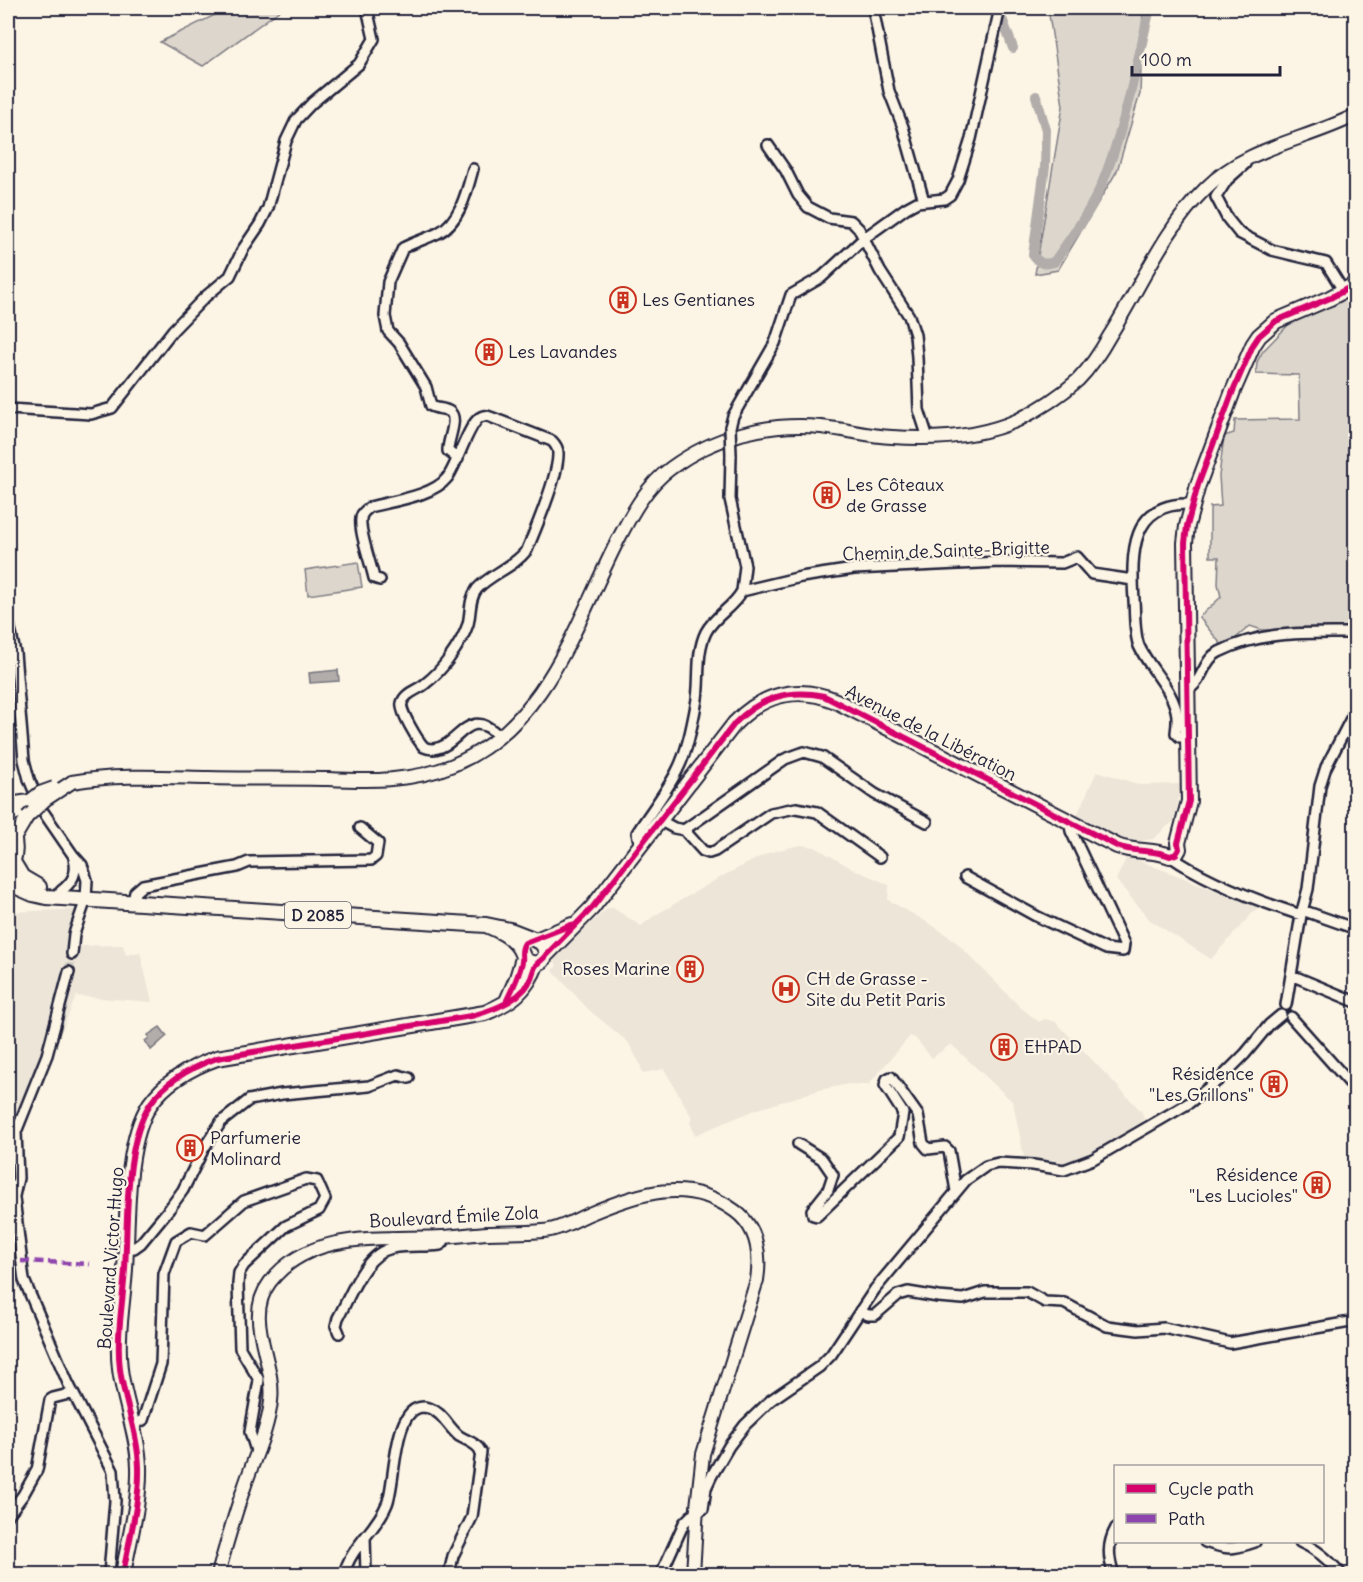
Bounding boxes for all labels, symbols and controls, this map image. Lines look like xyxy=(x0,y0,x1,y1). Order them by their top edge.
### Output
scale bar xyxy=(1132,39,1280,77)
text: 100 m xyxy=(1141,48,1192,71)
building icon: Les Gentianes xyxy=(608,285,638,315)
place label: Les Gentianes xyxy=(642,288,755,311)
building icon: Les Lavandes xyxy=(474,337,504,367)
place label: Les Lavandes xyxy=(508,340,617,363)
place label: Les Côteaux de Grasse xyxy=(846,473,944,517)
building icon: Les Côteaux de Grasse xyxy=(812,480,842,510)
street label: Chemin de Sainte-Brigitte xyxy=(842,535,1050,566)
street label: Avenue de la Libération xyxy=(842,679,1021,786)
road number: D 2085 xyxy=(285,902,351,928)
building icon: Roses Marine xyxy=(675,954,705,984)
place label: Roses Marine xyxy=(562,957,670,980)
place label: CH de Grasse - Site du Petit Paris xyxy=(806,967,946,1011)
hospital icon: CH de Grasse - Site du Petit Paris xyxy=(771,974,801,1004)
building icon: EHPAD xyxy=(989,1032,1019,1062)
place label: EHPAD xyxy=(1024,1035,1082,1058)
place label: Résidence "Les Grillons" xyxy=(1149,1062,1254,1106)
building icon: Résidence "Les Grillons" xyxy=(1259,1069,1289,1099)
place label: Parfumerie Molinard xyxy=(210,1126,301,1170)
building icon: Parfumerie Molinard xyxy=(175,1133,205,1163)
place label: Résidence "Les Lucioles" xyxy=(1189,1163,1298,1207)
street label: Boulevard Victor Hugo xyxy=(93,1166,128,1350)
building icon: Résidence "Les Lucioles" xyxy=(1302,1170,1332,1200)
street label: Boulevard Émile Zola xyxy=(369,1201,539,1232)
legend xyxy=(1114,1465,1324,1543)
text: Cycle path xyxy=(1168,1477,1254,1500)
text: Path xyxy=(1168,1507,1205,1530)

